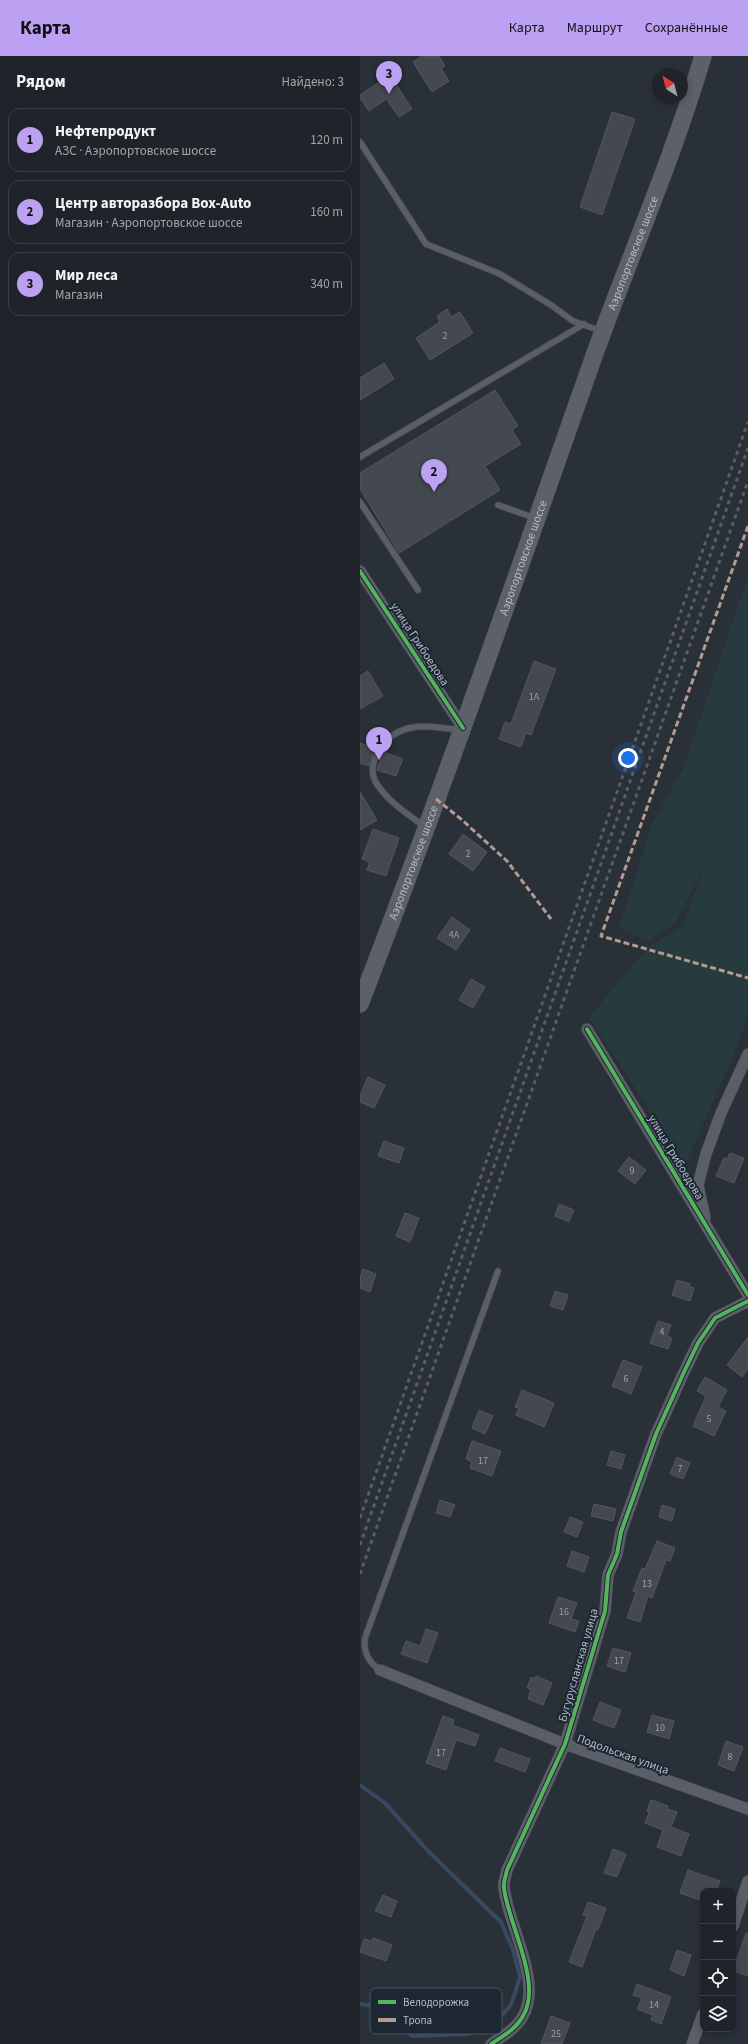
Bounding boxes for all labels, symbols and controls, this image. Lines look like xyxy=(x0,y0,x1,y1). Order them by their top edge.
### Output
text: Карта xyxy=(20,15,71,42)
text: Карта xyxy=(509,18,545,38)
text: Маршрут xyxy=(567,18,623,38)
text: Сохранённые xyxy=(645,18,728,38)
pin: 3 xyxy=(376,61,402,94)
north arrow xyxy=(652,68,688,104)
text: Рядом xyxy=(16,70,66,94)
text: Найдено: 3 xyxy=(282,73,344,91)
text: Нефтепродукт xyxy=(55,121,156,142)
text: 1 xyxy=(27,131,33,149)
text: 120 m xyxy=(310,131,343,149)
text: АЗС · Аэропортовское шоссе xyxy=(55,142,216,160)
text: Центр авторазбора Box-Auto xyxy=(55,193,251,214)
street label: Аэропортовское шоссе xyxy=(604,194,663,313)
text: 2 xyxy=(27,203,33,221)
text: 160 m xyxy=(310,203,343,221)
text: Магазин · Аэропортовское шоссе xyxy=(55,214,243,232)
text: Мир леса xyxy=(55,265,118,286)
text: 3 xyxy=(27,275,33,293)
text: 340 m xyxy=(310,275,343,293)
text: Магазин xyxy=(55,286,103,304)
house number: 2 xyxy=(443,329,448,343)
pin: 2 xyxy=(421,459,447,492)
street label: Аэропортовское шоссе xyxy=(495,498,552,618)
street label: улица Грибоедова xyxy=(386,599,453,689)
house number: 1А xyxy=(529,690,540,704)
pin: 1 xyxy=(366,727,392,760)
your location xyxy=(618,748,638,768)
street label: Аэропортовское шоссе xyxy=(385,803,443,923)
house number: 2 xyxy=(466,847,471,861)
house number: 4А xyxy=(449,928,460,942)
street label: улица Грибоедова xyxy=(643,1111,708,1203)
house number: 9 xyxy=(630,1164,635,1178)
house number: 4 xyxy=(660,1325,665,1339)
house number: 6 xyxy=(624,1372,629,1386)
house number: 5 xyxy=(707,1412,712,1426)
house number: 17 xyxy=(478,1454,488,1468)
house number: 7 xyxy=(678,1462,683,1476)
house number: 13 xyxy=(642,1577,652,1591)
house number: 16 xyxy=(559,1605,569,1619)
street label: Бугурусланская улица xyxy=(554,1606,603,1724)
house number: 17 xyxy=(614,1654,624,1668)
house number: 10 xyxy=(655,1721,665,1735)
street label: Подольская улица xyxy=(574,1730,671,1779)
house number: 17 xyxy=(436,1746,446,1760)
house number: 8 xyxy=(728,1750,733,1764)
map controls xyxy=(700,1888,736,2032)
button: + xyxy=(700,1888,736,1924)
button: − xyxy=(700,1924,736,1960)
button: locate xyxy=(700,1960,736,1996)
legend xyxy=(370,1988,502,2034)
text: Велодорожка xyxy=(403,1995,469,2010)
button: layers xyxy=(700,1996,736,2032)
house number: 14 xyxy=(649,1998,659,2012)
text: Тропа xyxy=(403,2013,432,2028)
house number: 25 xyxy=(551,2027,561,2041)

